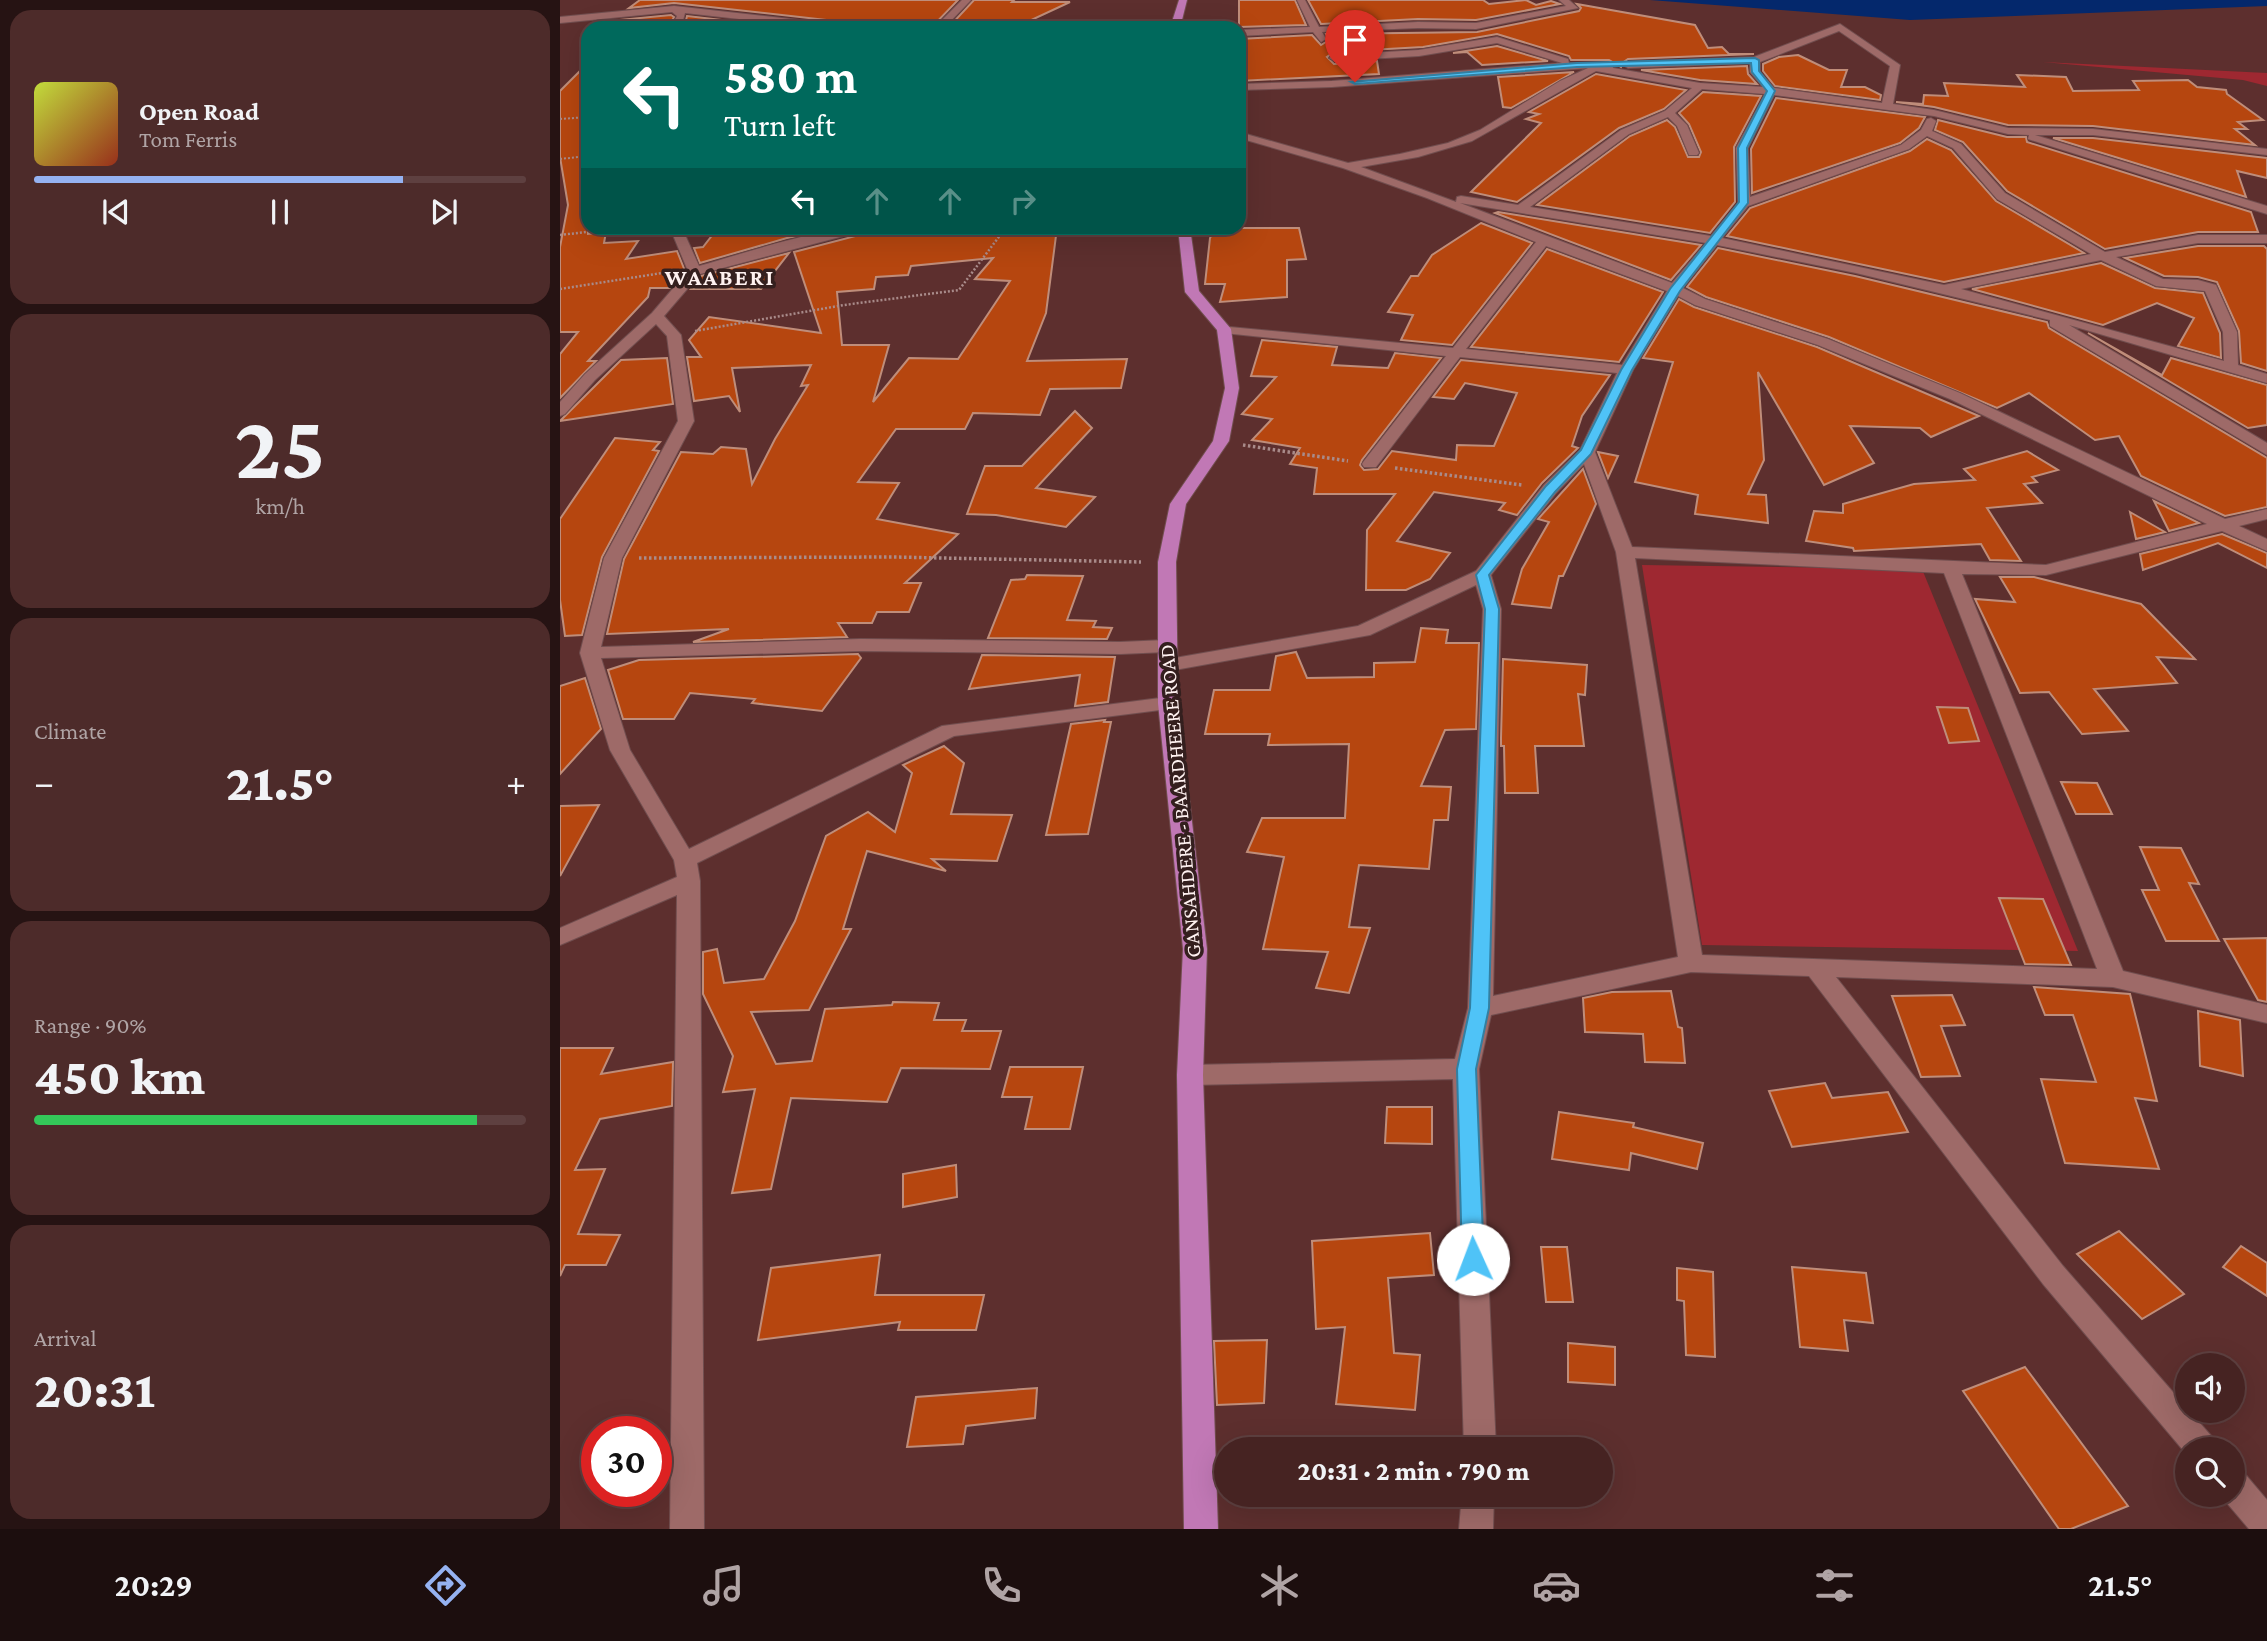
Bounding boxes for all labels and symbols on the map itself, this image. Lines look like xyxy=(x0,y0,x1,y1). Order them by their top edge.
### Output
pin xyxy=(1325,10,1385,82)
district label: WAABERI xyxy=(664,264,775,290)
street label: GANSAHDERE - BAARDHEERE ROAD xyxy=(1154,643,1206,959)
position arrow xyxy=(1436,1222,1510,1296)
speed limit sign: 30 xyxy=(581,1416,672,1507)

